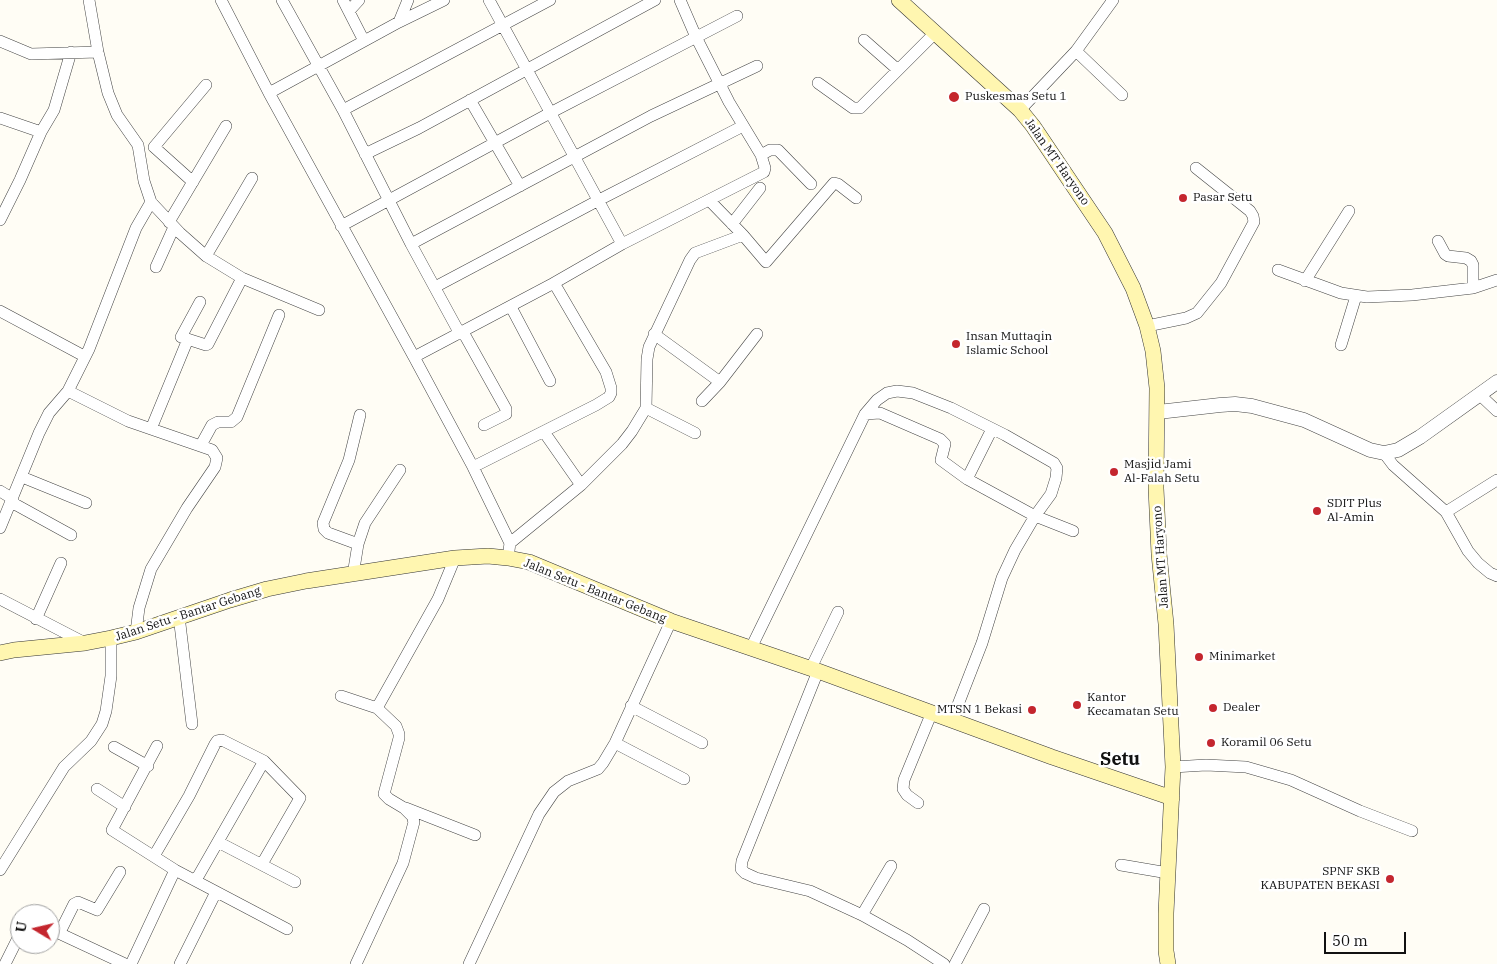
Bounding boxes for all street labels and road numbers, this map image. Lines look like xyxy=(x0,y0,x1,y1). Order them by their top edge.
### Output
street label: Jalan MT Haryono xyxy=(1022,116,1092,208)
street label: Jalan MT Haryono xyxy=(1150,505,1172,609)
street label: Jalan Setu - Bantar Gebang xyxy=(522,556,668,626)
street label: Jalan Setu - Bantar Gebang xyxy=(113,584,263,644)

